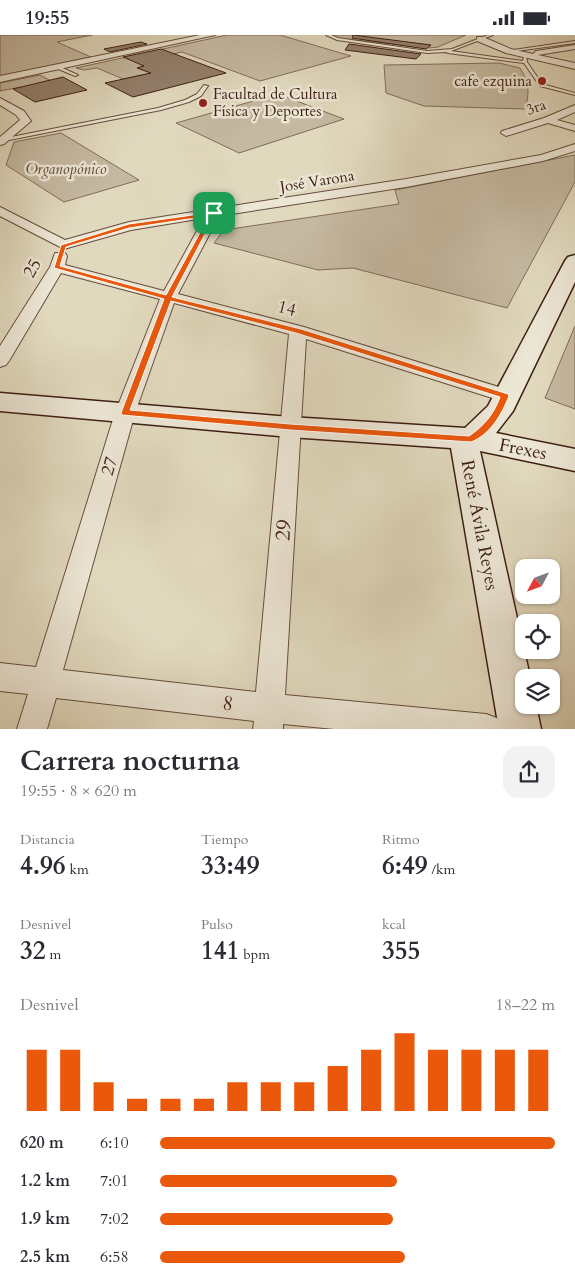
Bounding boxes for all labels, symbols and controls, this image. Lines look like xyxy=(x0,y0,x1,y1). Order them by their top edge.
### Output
text: 19:55 xyxy=(25,5,69,31)
place label: cafe ezquina xyxy=(454,71,533,91)
marker: cafe ezquina xyxy=(536,75,548,87)
place label: Facultad de Cultura Física y Deportes xyxy=(213,84,338,121)
street label: 3ra xyxy=(523,94,549,120)
marker: Facultad de Cultura Física y Deportes xyxy=(197,97,209,109)
park label: Organopónico xyxy=(26,159,106,179)
street label: José Varona xyxy=(276,165,356,197)
pin xyxy=(193,192,235,234)
icon: arrive xyxy=(200,199,228,227)
street label: 25 xyxy=(17,254,48,282)
street label: 14 xyxy=(275,294,299,323)
street label: Frexes xyxy=(497,433,549,466)
street label: 27 xyxy=(95,454,124,478)
street label: René Ávila Reyes xyxy=(455,458,504,592)
street label: 29 xyxy=(268,518,299,542)
north arrow xyxy=(515,559,560,604)
map controls xyxy=(515,559,560,714)
button: locate xyxy=(515,614,560,659)
button: layers xyxy=(515,669,560,714)
street label: 8 xyxy=(221,688,235,719)
text: Carrera nocturna xyxy=(20,742,240,780)
button: share xyxy=(503,746,555,798)
text: 19:55 · 8 × 620 m xyxy=(20,780,137,802)
text: Distancia xyxy=(20,830,75,849)
text: Tiempo xyxy=(201,830,248,849)
text: Ritmo xyxy=(382,830,419,849)
text: 4.96 xyxy=(20,849,66,883)
text: 33:49 xyxy=(201,849,259,883)
text: 6:49 xyxy=(382,849,428,883)
text: km xyxy=(66,860,89,879)
text: /km xyxy=(428,860,455,879)
text: Desnivel xyxy=(20,915,71,934)
text: Pulso xyxy=(201,915,233,934)
text: kcal xyxy=(382,915,406,934)
text: 32 xyxy=(20,934,46,968)
text: 141 xyxy=(201,934,239,968)
text: 355 xyxy=(382,934,420,968)
text: m xyxy=(46,945,61,964)
text: bpm xyxy=(239,945,270,964)
text: Desnivel xyxy=(20,994,79,1016)
text: 18–22 m xyxy=(496,994,555,1016)
text: 620 m xyxy=(20,1132,64,1154)
text: 6:10 xyxy=(100,1132,129,1154)
text: 1.2 km xyxy=(20,1170,70,1192)
text: 7:01 xyxy=(100,1170,129,1192)
text: 1.9 km xyxy=(20,1208,70,1230)
text: 7:02 xyxy=(100,1208,129,1230)
text: 2.5 km xyxy=(20,1246,70,1268)
text: 6:58 xyxy=(100,1246,129,1268)

